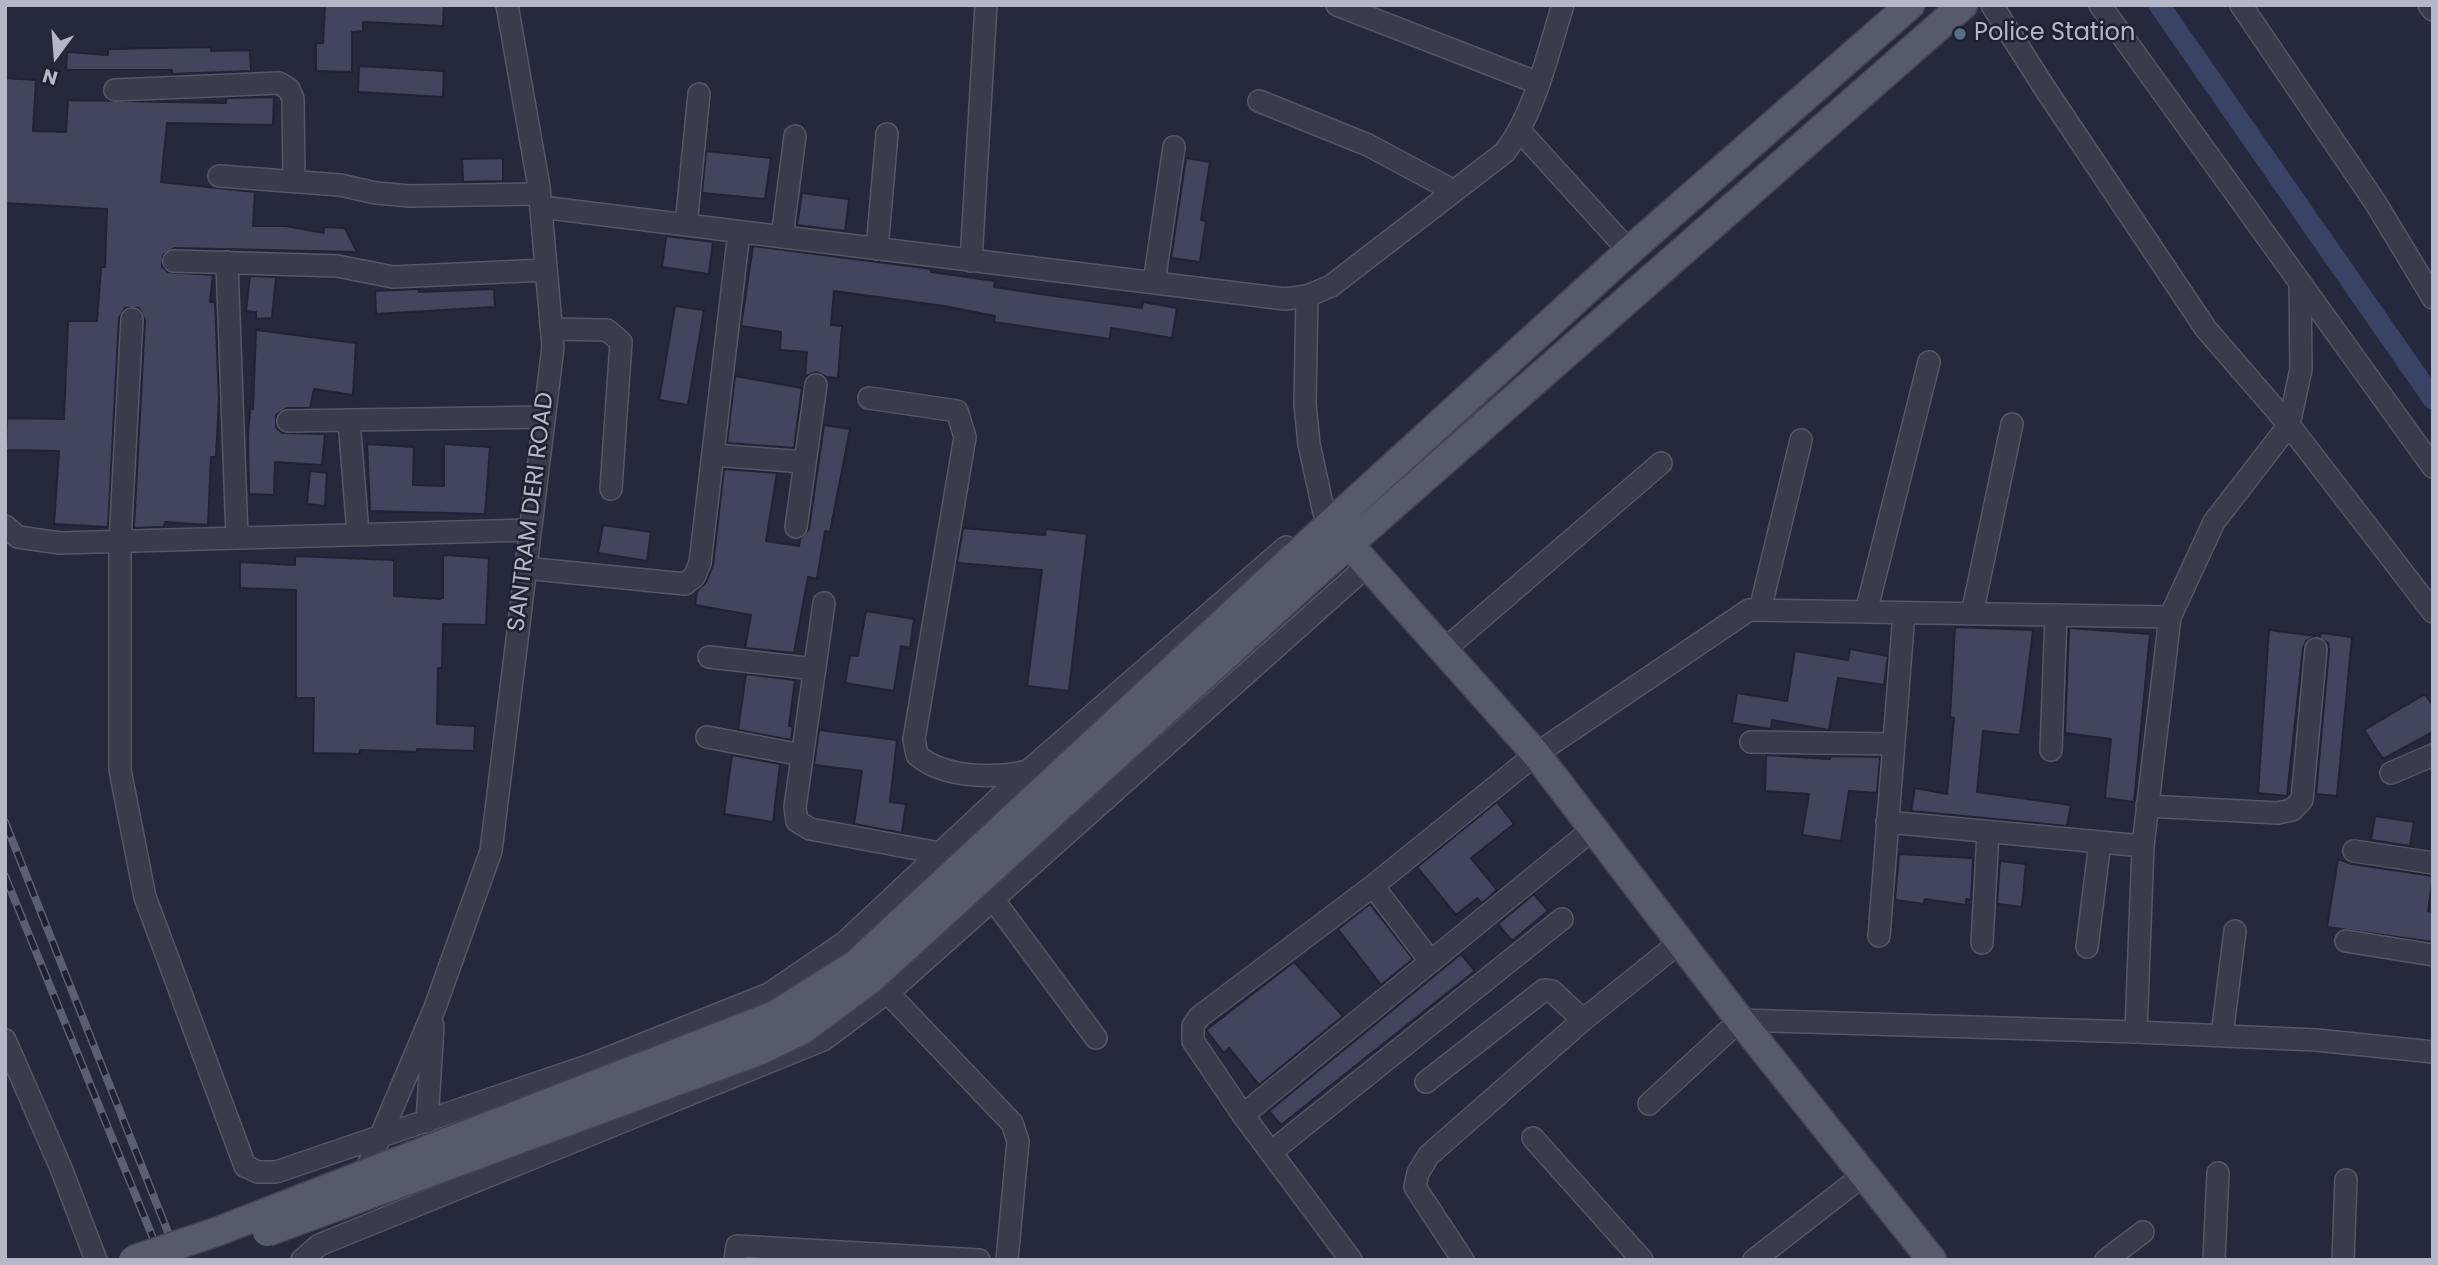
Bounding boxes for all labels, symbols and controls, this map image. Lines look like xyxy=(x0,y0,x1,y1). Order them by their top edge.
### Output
place label: Police Station xyxy=(1974,20,2135,48)
north arrow xyxy=(21,21,91,91)
marker: Police Station xyxy=(1952,26,1968,42)
text: N xyxy=(39,62,61,92)
street label: SANTRAM DERI ROAD xyxy=(503,391,561,633)

